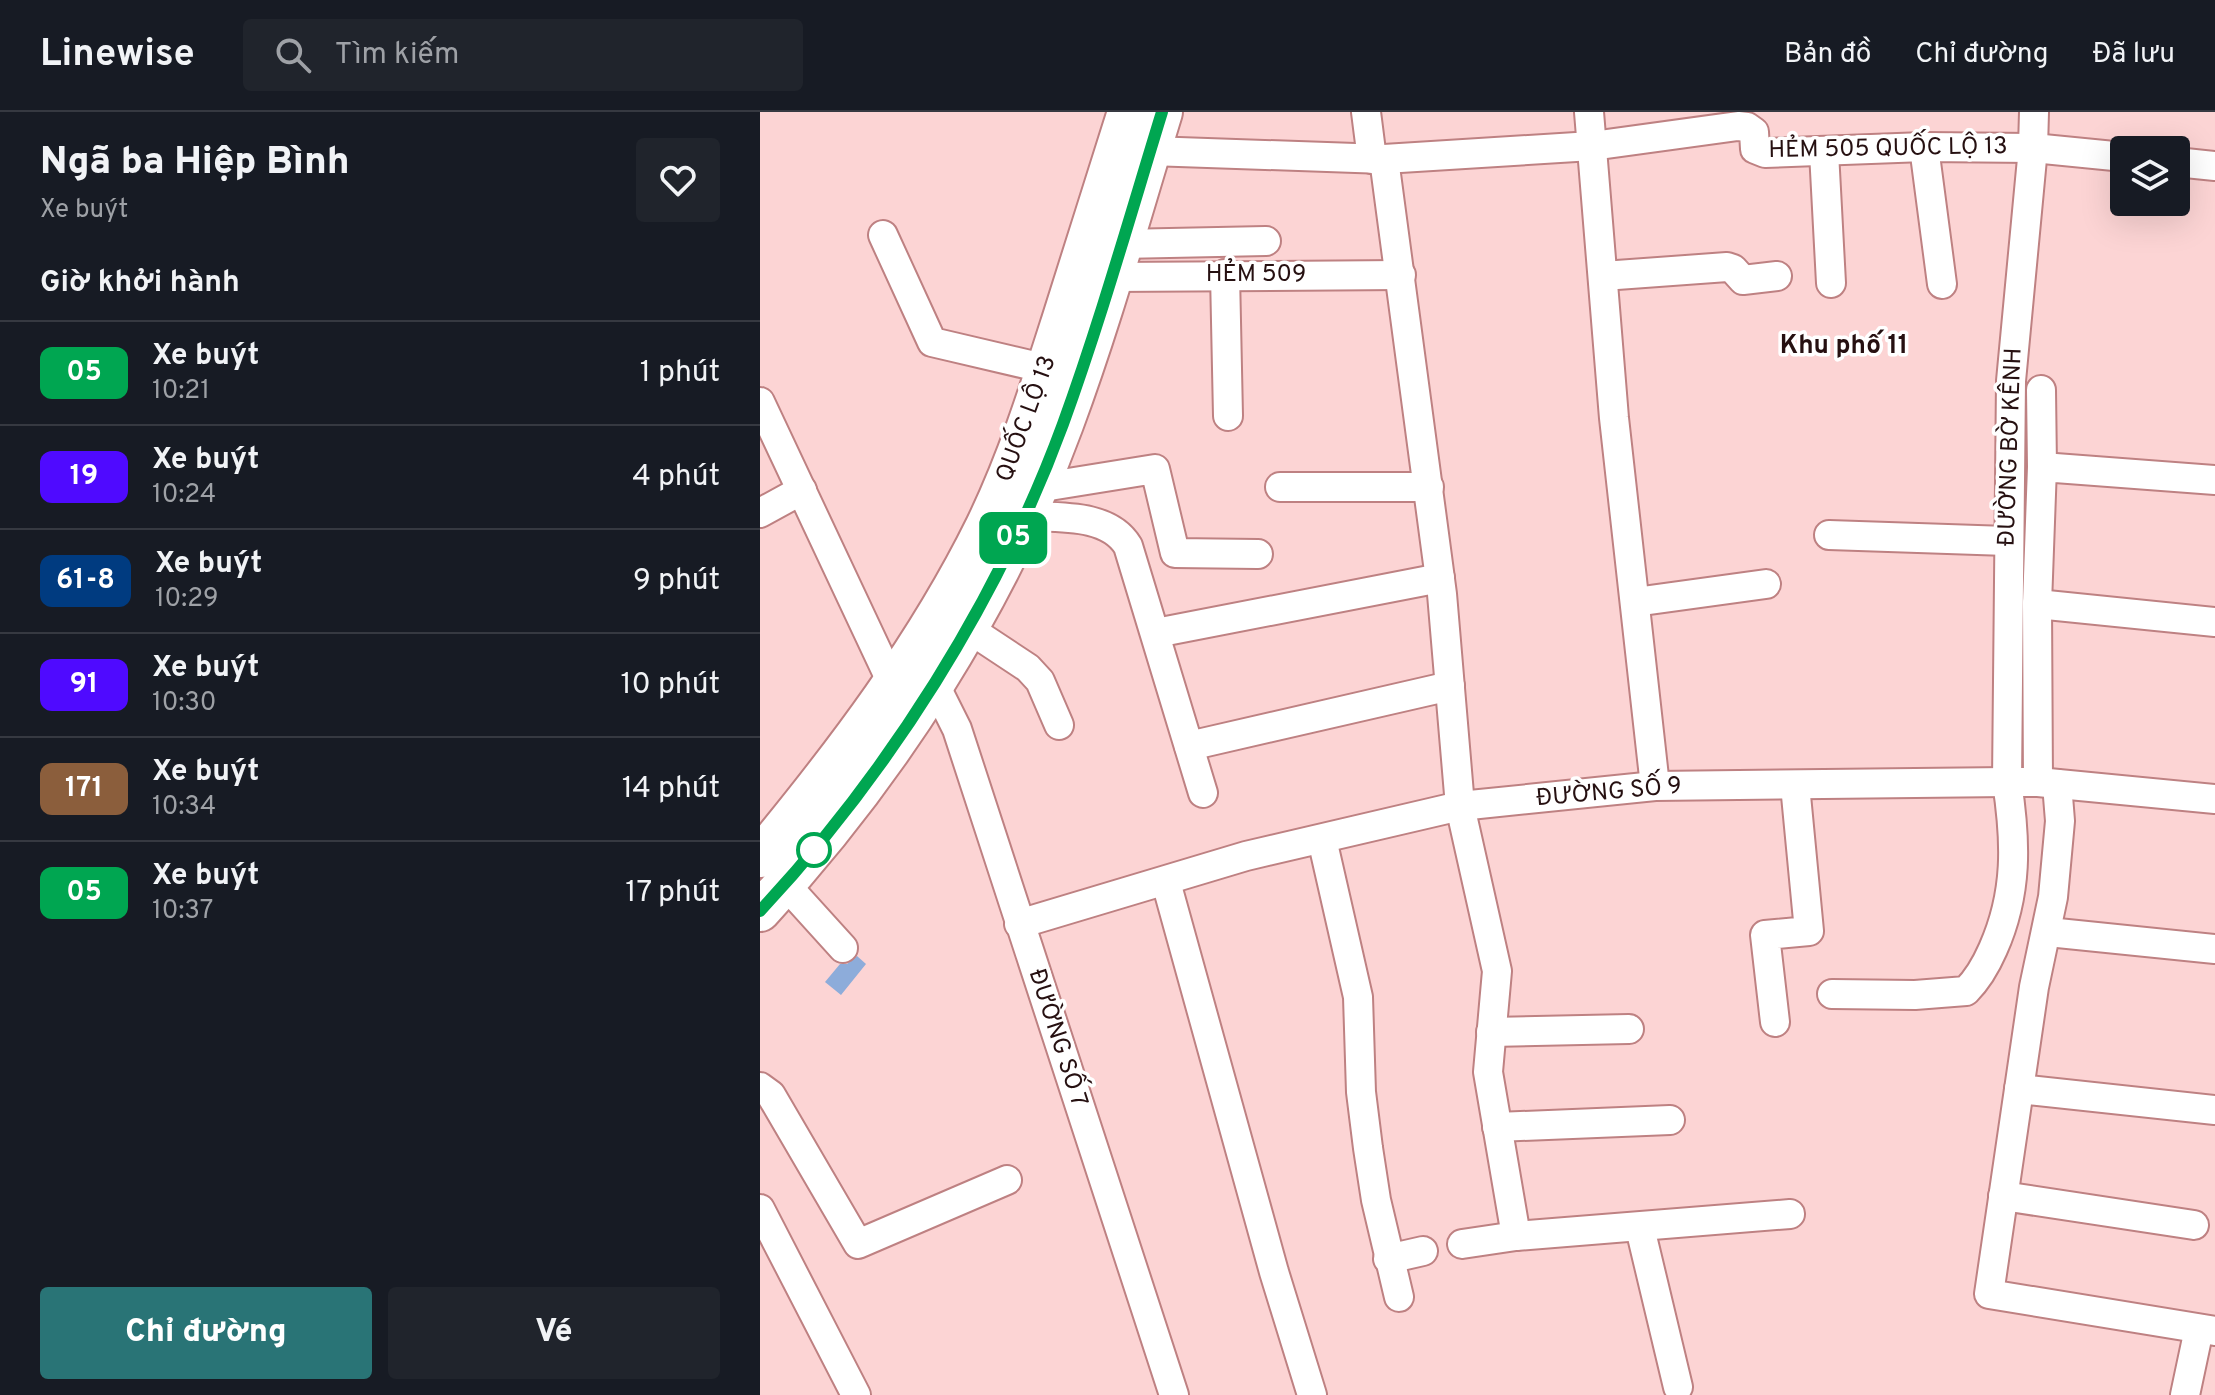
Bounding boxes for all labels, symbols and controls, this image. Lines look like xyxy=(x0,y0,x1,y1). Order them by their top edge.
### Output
search box xyxy=(243,19,803,91)
text: Linewise xyxy=(40,31,195,80)
icon: search xyxy=(271,33,315,77)
text: Tìm kiếm xyxy=(335,37,459,74)
text: Bản đồ xyxy=(1784,37,1871,73)
text: Chỉ đường xyxy=(1915,37,2049,73)
text: Đã lưu xyxy=(2093,37,2175,73)
street label: HẺM 505 QUỐC LỘ 13 xyxy=(1768,126,2008,166)
map controls xyxy=(2110,136,2190,216)
button: layers xyxy=(2110,136,2190,216)
button: heart xyxy=(636,138,720,222)
text: Ngã ba Hiệp Bình xyxy=(40,139,350,188)
text: Xe buýt xyxy=(40,194,128,227)
street label: HẺM 509 xyxy=(1206,258,1306,290)
text: Giờ khởi hành xyxy=(40,265,240,302)
district label: Khu phố 11 xyxy=(1780,329,1908,363)
text: Xe buýt xyxy=(152,338,259,375)
street label: ĐƯỜNG BỜ KÊNH xyxy=(1991,347,2029,547)
street label: QUỐC LỘ 13 xyxy=(985,350,1064,486)
text: 05 xyxy=(66,355,102,391)
text: 1 phút xyxy=(640,355,720,392)
text: 10:21 xyxy=(152,375,210,408)
text: Xe buýt xyxy=(152,442,259,479)
text: 19 xyxy=(70,459,98,495)
text: 4 phút xyxy=(632,459,720,496)
text: 10:24 xyxy=(152,479,216,512)
line badge: 05 xyxy=(977,512,1049,564)
text: 05 xyxy=(995,520,1031,556)
text: Xe buýt xyxy=(155,546,262,583)
text: 61-8 xyxy=(56,563,115,599)
text: 9 phút xyxy=(633,563,720,600)
text: 10:29 xyxy=(155,583,219,616)
text: Xe buýt xyxy=(152,650,259,687)
text: 91 xyxy=(70,667,98,703)
text: 10 phút xyxy=(620,667,720,704)
text: 10:30 xyxy=(152,687,216,720)
text: Xe buýt xyxy=(152,754,259,791)
street label: ĐƯỜNG SỐ 9 xyxy=(1534,766,1683,814)
text: 171 xyxy=(65,771,103,807)
text: 14 phút xyxy=(622,771,720,808)
text: 10:34 xyxy=(152,791,216,824)
unlabelled marker xyxy=(797,833,831,867)
text: Xe buýt xyxy=(152,858,259,895)
text: 05 xyxy=(66,875,102,911)
text: 17 phút xyxy=(625,875,720,912)
text: 10:37 xyxy=(152,895,213,928)
street label: ĐƯỜNG SỐ 7 xyxy=(1021,963,1099,1111)
button: Chỉ đường xyxy=(40,1287,372,1379)
button: Vé xyxy=(388,1287,720,1379)

